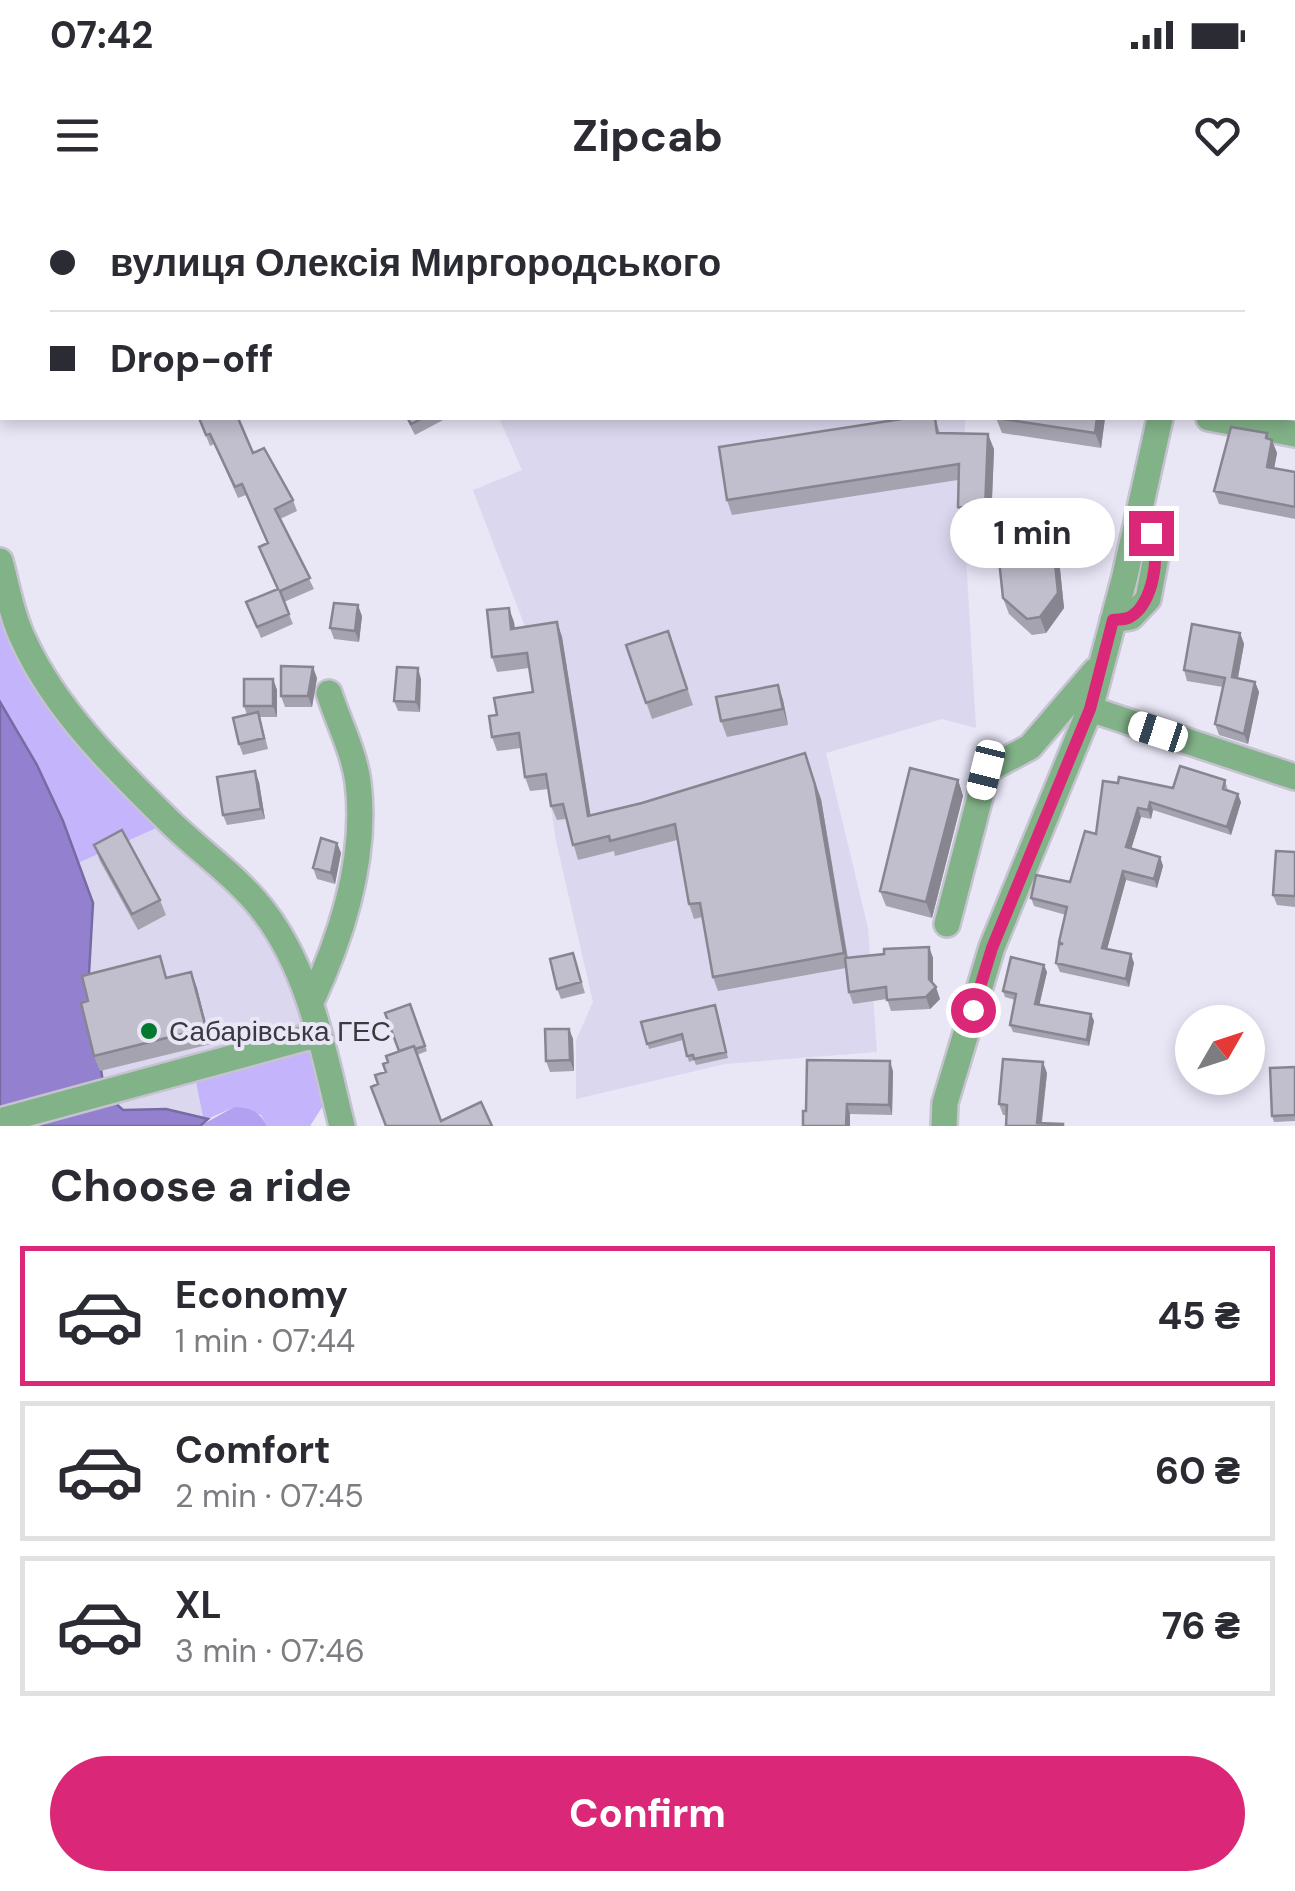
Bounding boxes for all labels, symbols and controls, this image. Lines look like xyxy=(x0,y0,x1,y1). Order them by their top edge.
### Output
text: 07:42 xyxy=(50,10,153,60)
text: Zipcab xyxy=(572,106,723,165)
icon: menu xyxy=(50,108,105,163)
icon: heart xyxy=(1190,108,1245,163)
text: вулиця Олексія Миргородського xyxy=(110,238,721,288)
text: Drop-off xyxy=(110,334,273,384)
callout: 1 min xyxy=(951,498,1116,568)
route end xyxy=(1129,511,1174,556)
text: 1 min xyxy=(994,512,1071,554)
car xyxy=(1125,708,1191,756)
car xyxy=(964,737,1008,803)
route start xyxy=(951,988,996,1033)
north arrow xyxy=(1175,1005,1265,1095)
map controls xyxy=(1175,1005,1265,1095)
place label: Сабарівська ГЕС xyxy=(169,1013,391,1050)
marker: Сабарівська ГЕС xyxy=(138,1020,160,1042)
text: Choose a ride xyxy=(50,1156,352,1215)
text: Economy xyxy=(175,1270,348,1320)
icon: car xyxy=(55,1271,145,1361)
text: 45 ₴ xyxy=(1157,1291,1240,1341)
text: 1 min · 07:44 xyxy=(175,1320,355,1362)
text: Comfort xyxy=(175,1425,331,1475)
icon: car xyxy=(55,1426,145,1516)
text: 60 ₴ xyxy=(1155,1446,1240,1496)
text: 2 min · 07:45 xyxy=(175,1475,364,1517)
text: XL xyxy=(175,1580,222,1630)
icon: car xyxy=(55,1581,145,1671)
text: 76 ₴ xyxy=(1162,1601,1240,1651)
text: 3 min · 07:46 xyxy=(175,1630,365,1672)
button: Confirm xyxy=(50,1756,1245,1871)

